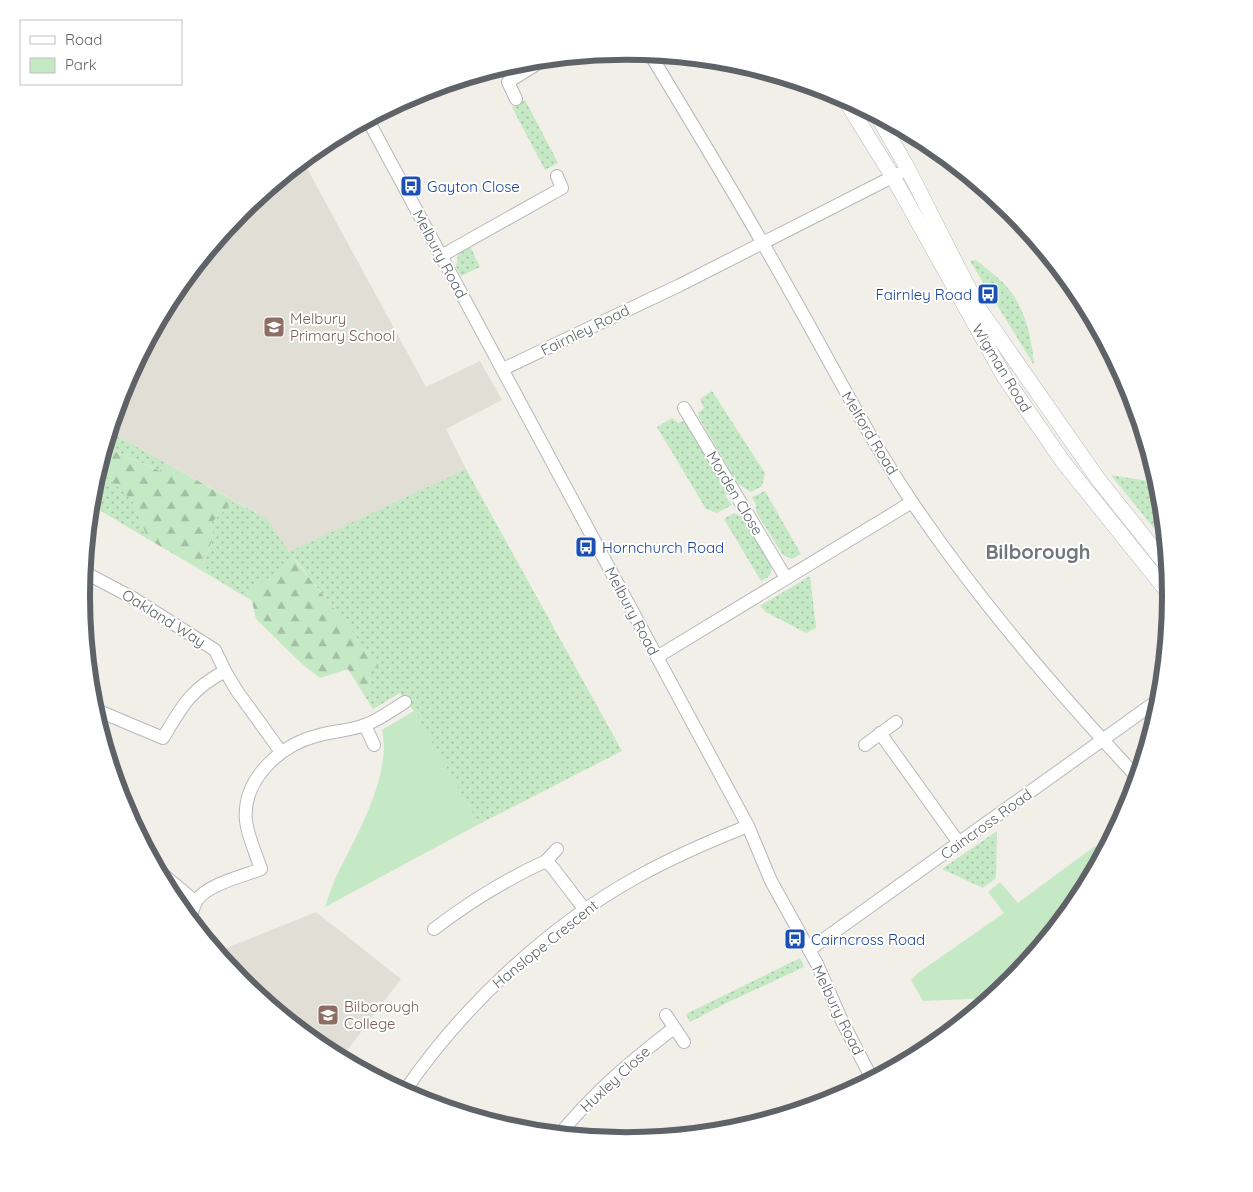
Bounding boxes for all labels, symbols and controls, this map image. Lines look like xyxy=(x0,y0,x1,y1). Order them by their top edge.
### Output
legend xyxy=(20,20,182,85)
text: Road xyxy=(65,30,102,49)
text: Park xyxy=(65,55,97,74)
bus stop icon: Gayton Close xyxy=(399,174,423,198)
place label: Gayton Close xyxy=(427,177,520,196)
street label: Melbury Road xyxy=(409,206,471,302)
bus stop icon: Fairnley Road xyxy=(976,282,1000,306)
place label: Fairnley Road xyxy=(876,285,972,304)
street label: Fairnley Road xyxy=(537,300,633,360)
place label: Melbury Primary School xyxy=(290,309,395,345)
school or university icon: Melbury Primary School xyxy=(262,315,286,339)
street label: Wigman Road xyxy=(968,320,1036,416)
street label: Melford Road xyxy=(838,388,902,478)
street label: Morden Close xyxy=(702,447,768,539)
bus stop icon: Hornchurch Road xyxy=(574,535,598,559)
place label: Hornchurch Road xyxy=(602,538,724,557)
district label: Bilborough xyxy=(986,539,1091,564)
street label: Melbury Road xyxy=(601,563,663,659)
street label: Oakland Way xyxy=(119,585,209,651)
street label: Caincross Road xyxy=(937,784,1035,864)
street label: Hanslope Crescent xyxy=(488,896,602,992)
bus stop icon: Cairncross Road xyxy=(783,927,807,951)
place label: Cairncross Road xyxy=(811,930,925,949)
street label: Melbury Road xyxy=(808,962,868,1058)
place label: Bilborough College xyxy=(344,997,419,1033)
school or university icon: Bilborough College xyxy=(316,1003,340,1027)
street label: Huxley Close xyxy=(576,1042,654,1116)

